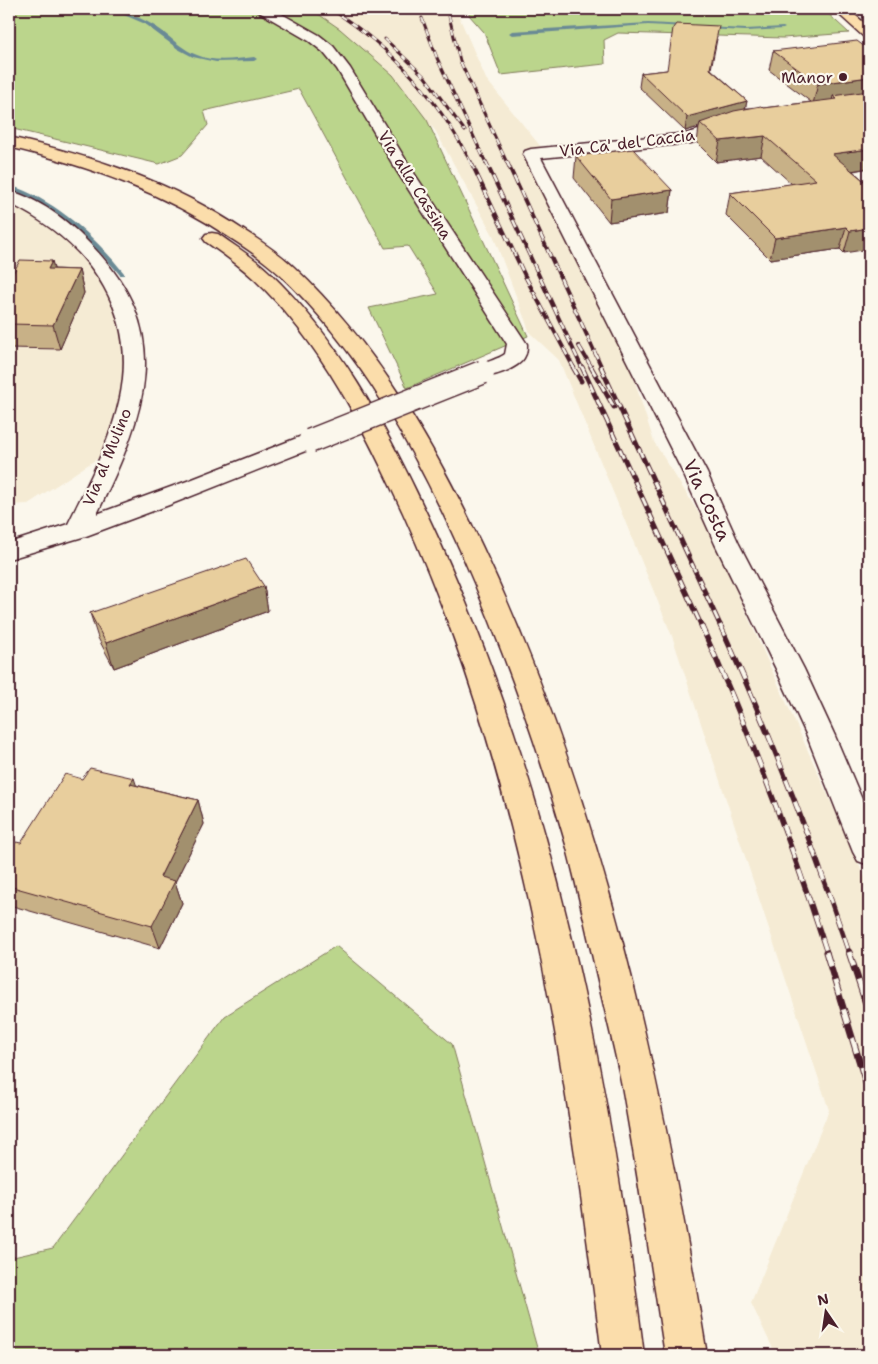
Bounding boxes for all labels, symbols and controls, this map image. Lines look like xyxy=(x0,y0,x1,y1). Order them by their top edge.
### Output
place label: Manor xyxy=(781,67,833,88)
marker: Manor xyxy=(837,71,849,83)
street label: Via Ca' del Caccia xyxy=(558,124,696,162)
street label: Via alla Cassina xyxy=(373,127,457,243)
street label: Via al Mulino xyxy=(78,405,136,509)
street label: Via Costa xyxy=(677,455,737,545)
north arrow xyxy=(800,1286,850,1336)
text: N xyxy=(816,1289,831,1309)

